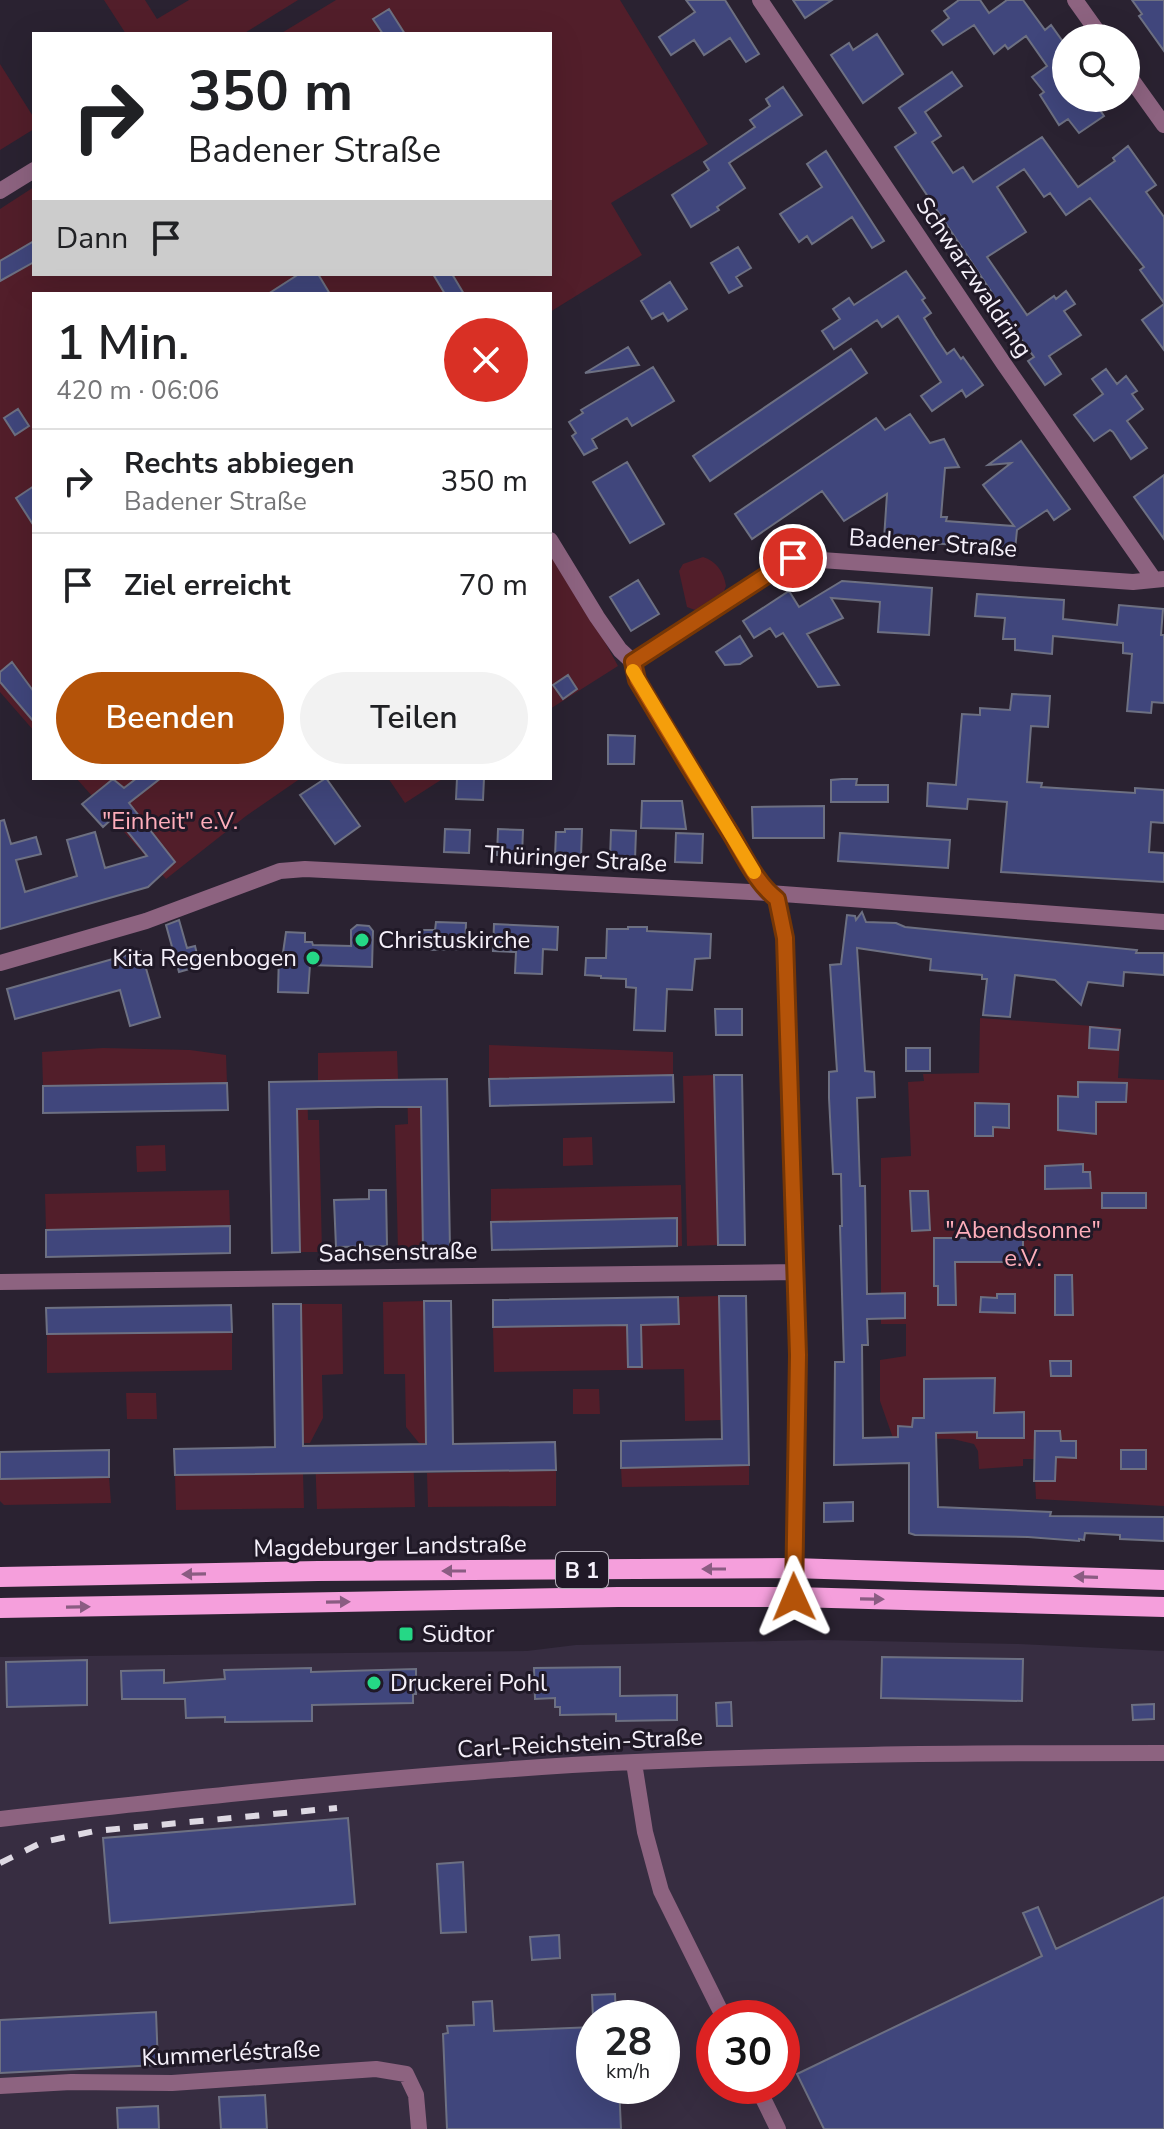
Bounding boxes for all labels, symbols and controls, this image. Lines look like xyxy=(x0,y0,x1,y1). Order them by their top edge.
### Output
map controls xyxy=(1052,24,1140,112)
button: search xyxy=(1052,24,1140,112)
text: 350 m xyxy=(188,53,353,130)
icon: right xyxy=(56,64,160,168)
text: Badener Straße xyxy=(188,126,441,175)
street label: Schwarzwaldring xyxy=(908,190,1040,364)
icon: arrive xyxy=(144,216,188,260)
text: Dann xyxy=(56,218,128,259)
text: 1 Min. xyxy=(56,310,189,376)
button: close xyxy=(444,318,528,402)
text: 420 m · 06:06 xyxy=(56,373,219,408)
text: Rechts abbiegen xyxy=(124,443,355,484)
icon: right xyxy=(56,459,100,503)
text: 350 m xyxy=(441,461,528,502)
text: Badener Straße xyxy=(124,484,307,519)
street label: Badener Straße xyxy=(848,521,1018,565)
pin xyxy=(759,524,827,592)
icon: arrive xyxy=(771,536,815,580)
icon: arrive xyxy=(56,563,100,607)
text: Ziel erreicht xyxy=(124,565,290,606)
text: 70 m xyxy=(459,565,528,606)
button: Beenden xyxy=(56,672,284,764)
button: Teilen xyxy=(300,672,528,764)
park label: "Einheit" e.V. xyxy=(102,805,238,837)
street label: Thüringer Straße xyxy=(484,838,668,880)
place label: Christuskirche xyxy=(378,924,530,956)
marker: Christuskirche xyxy=(353,931,371,949)
place label: Kita Regenbogen xyxy=(112,942,297,974)
marker: Kita Regenbogen xyxy=(304,949,322,967)
park label: "Abendsonne" e.V. xyxy=(945,1214,1101,1274)
street label: Sachsenstraße xyxy=(318,1235,478,1269)
street label: Magdeburger Landstraße xyxy=(253,1528,527,1564)
road number: B 1 xyxy=(556,1552,608,1588)
position arrow xyxy=(752,1555,836,1639)
one-way arrow xyxy=(701,1563,726,1575)
one-way arrow xyxy=(441,1564,466,1577)
one-way arrow xyxy=(181,1568,206,1580)
one-way arrow xyxy=(1073,1571,1098,1584)
one-way arrow xyxy=(860,1593,885,1606)
one-way arrow xyxy=(326,1596,351,1608)
one-way arrow xyxy=(66,1601,91,1613)
place label: Südtor xyxy=(422,1618,495,1650)
marker: Südtor xyxy=(397,1625,415,1643)
place label: Druckerei Pohl xyxy=(390,1667,547,1699)
marker: Druckerei Pohl xyxy=(365,1674,383,1692)
street label: Carl-Reichstein-Straße xyxy=(456,1721,704,1765)
speed limit sign: 30 xyxy=(696,2000,800,2104)
text: 28 xyxy=(604,2015,652,2069)
street label: Kummerléstraße xyxy=(141,2032,321,2074)
text: km/h xyxy=(606,2058,650,2085)

